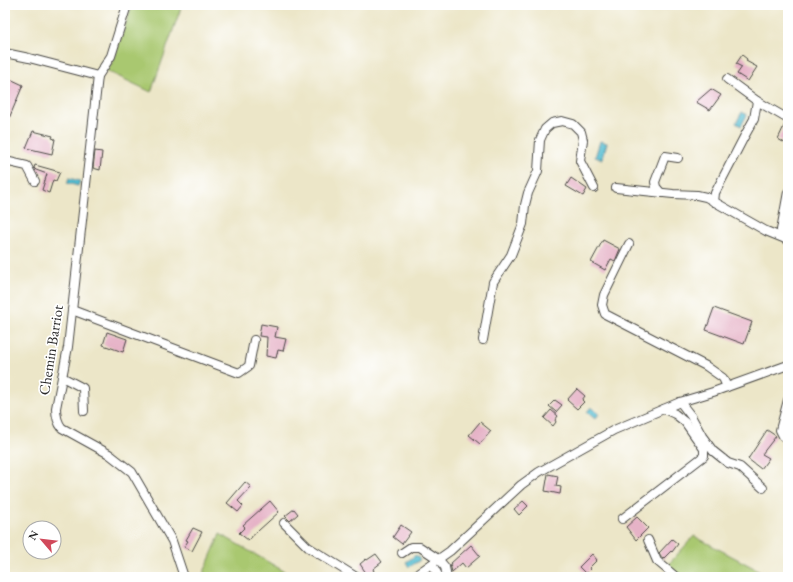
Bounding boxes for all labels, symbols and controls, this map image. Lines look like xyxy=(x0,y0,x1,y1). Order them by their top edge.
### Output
street label: Chemin Barriot xyxy=(34,303,67,396)
north arrow xyxy=(22,520,62,560)
text: N xyxy=(25,528,41,543)

